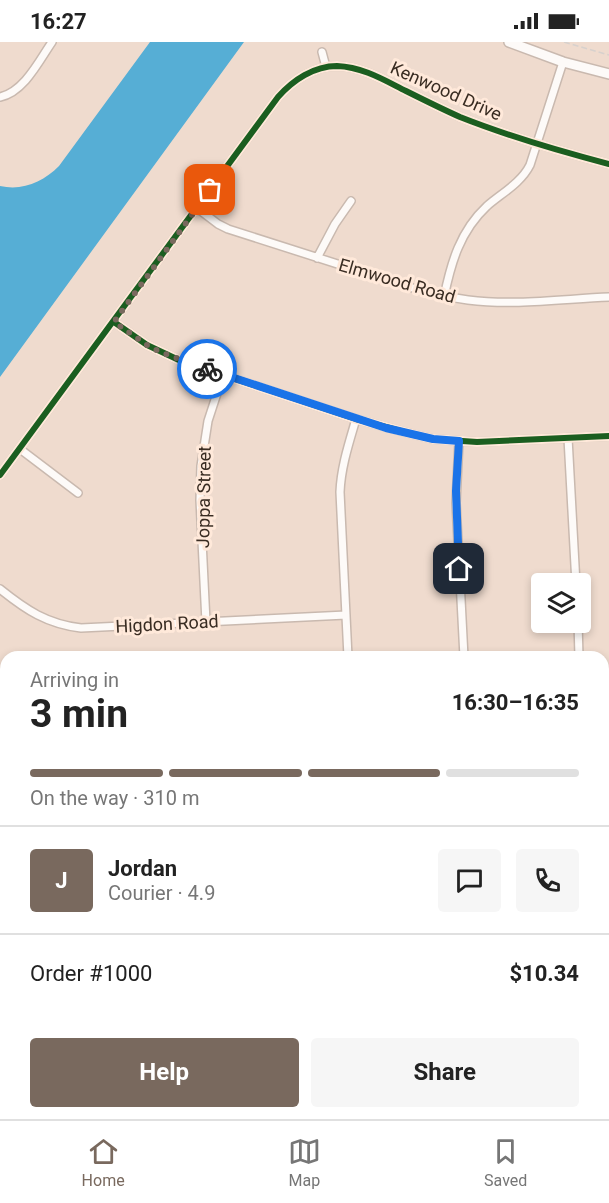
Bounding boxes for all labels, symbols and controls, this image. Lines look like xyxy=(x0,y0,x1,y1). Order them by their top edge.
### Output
text: 16:27 xyxy=(30,9,87,34)
street label: Kenwood Drive xyxy=(387,57,505,124)
pin xyxy=(184,164,235,215)
icon: bag xyxy=(193,173,226,206)
street label: Elmwood Road xyxy=(336,254,458,307)
courier xyxy=(177,339,237,399)
icon: bike xyxy=(191,353,224,386)
street label: Joppa Street xyxy=(192,446,215,548)
pin xyxy=(433,543,484,594)
icon: home xyxy=(442,552,475,585)
map controls xyxy=(531,573,591,633)
button: layers xyxy=(531,573,591,633)
street label: Higdon Road xyxy=(115,610,219,637)
text: Arriving in xyxy=(30,668,119,692)
text: 16:30–16:35 xyxy=(452,690,579,715)
text: 3 min xyxy=(30,691,128,737)
text: On the way · 310 m xyxy=(30,786,199,810)
button: chat xyxy=(438,849,501,912)
button: phone xyxy=(516,849,579,912)
text: Jordan xyxy=(108,856,177,881)
text: J xyxy=(55,868,68,893)
text: Courier · 4.9 xyxy=(108,881,215,905)
text: Order #1000 xyxy=(30,961,152,986)
text: $10.34 xyxy=(510,961,579,986)
button: Help xyxy=(30,1038,299,1107)
button: Share xyxy=(311,1038,579,1107)
tab: Home xyxy=(82,1135,125,1190)
tab: Map xyxy=(288,1135,321,1190)
tab: Saved xyxy=(484,1135,527,1190)

